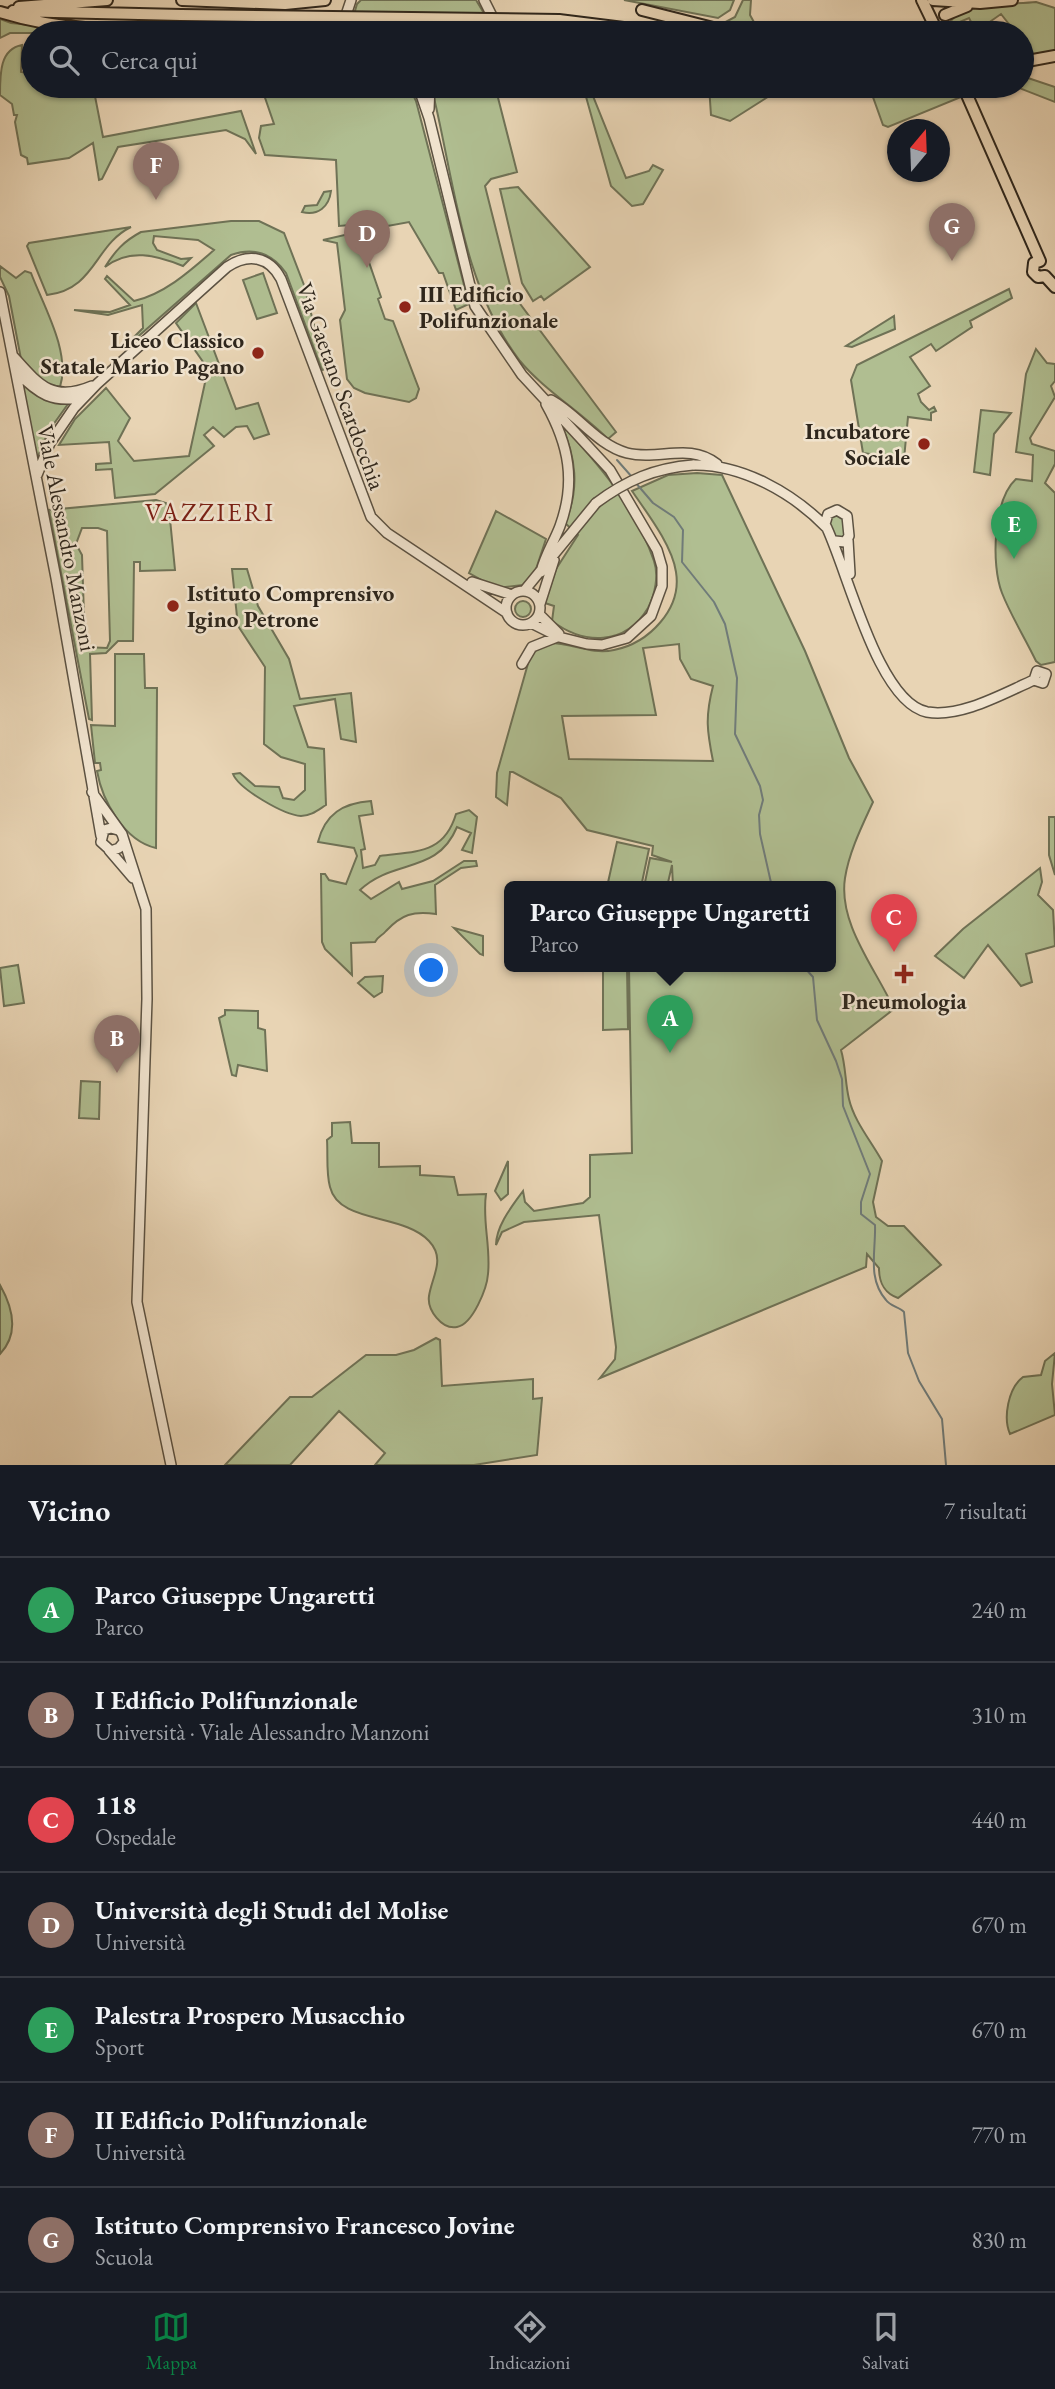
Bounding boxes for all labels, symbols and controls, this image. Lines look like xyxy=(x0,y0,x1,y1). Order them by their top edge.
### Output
search box xyxy=(21,21,1034,98)
icon: search xyxy=(45,41,83,79)
text: Cerca qui xyxy=(101,43,198,77)
north arrow xyxy=(887,119,950,182)
pin: F xyxy=(133,142,179,200)
pin: G xyxy=(929,203,975,261)
pin: D xyxy=(344,210,390,268)
street label: Via Gaetano Scardocchia xyxy=(290,278,393,494)
place label: III Edificio Polifunzionale xyxy=(419,279,558,335)
marker: III Edificio Polifunzionale xyxy=(397,299,413,315)
place label: Liceo Classico Statale Mario Pagano xyxy=(40,325,244,381)
marker: Liceo Classico Statale Mario Pagano xyxy=(250,345,266,361)
place label: Incubatore Sociale xyxy=(805,416,910,472)
street label: Viale Alessandro Manzoni xyxy=(30,422,104,654)
marker: Incubatore Sociale xyxy=(916,436,932,452)
district label: VAZZIERI xyxy=(145,495,275,529)
pin: E xyxy=(991,501,1037,559)
place label: Istituto Comprensivo Igino Petrone xyxy=(187,578,395,634)
marker: Istituto Comprensivo Igino Petrone xyxy=(165,598,181,614)
popup xyxy=(504,881,836,972)
pin: C xyxy=(871,894,917,952)
text: Parco Giuseppe Ungaretti xyxy=(530,895,810,929)
text: Parco xyxy=(530,929,579,959)
your location xyxy=(414,953,448,987)
marker: Pneumologia xyxy=(894,964,914,984)
place label: Pneumologia xyxy=(841,986,967,1016)
pin: A xyxy=(647,995,693,1053)
pin: B xyxy=(94,1015,140,1073)
text: Vicino xyxy=(28,1491,110,1530)
text: 7 risultati xyxy=(944,1496,1027,1526)
text: Parco Giuseppe Ungaretti xyxy=(95,1578,375,1612)
text: A xyxy=(43,1595,59,1625)
text: 240 m xyxy=(971,1595,1027,1625)
text: Parco xyxy=(95,1612,144,1642)
text: I Edificio Polifunzionale xyxy=(95,1683,358,1717)
text: B xyxy=(44,1700,58,1730)
text: 310 m xyxy=(971,1700,1027,1730)
text: Università · Viale Alessandro Manzoni xyxy=(95,1717,429,1747)
text: 118 xyxy=(95,1788,136,1822)
text: C xyxy=(43,1805,59,1835)
text: 440 m xyxy=(971,1805,1027,1835)
text: Ospedale xyxy=(95,1822,176,1852)
text: Università degli Studi del Molise xyxy=(95,1893,448,1927)
text: D xyxy=(42,1910,60,1940)
text: 670 m xyxy=(971,1910,1027,1940)
text: Università xyxy=(95,1927,185,1957)
text: Palestra Prospero Musacchio xyxy=(95,1998,405,2032)
text: E xyxy=(44,2015,58,2045)
text: 670 m xyxy=(971,2015,1027,2045)
text: Sport xyxy=(95,2032,144,2062)
text: II Edificio Polifunzionale xyxy=(95,2103,367,2137)
text: F xyxy=(45,2120,57,2150)
text: 770 m xyxy=(971,2120,1027,2150)
text: Università xyxy=(95,2137,185,2167)
text: Istituto Comprensivo Francesco Jovine xyxy=(95,2208,515,2242)
text: G xyxy=(43,2225,59,2255)
text: 830 m xyxy=(971,2225,1027,2255)
text: Scuola xyxy=(95,2242,153,2272)
tab: Mappa xyxy=(146,2308,197,2375)
tab: Indicazioni xyxy=(489,2308,570,2375)
tab: Salvati xyxy=(862,2308,909,2375)

